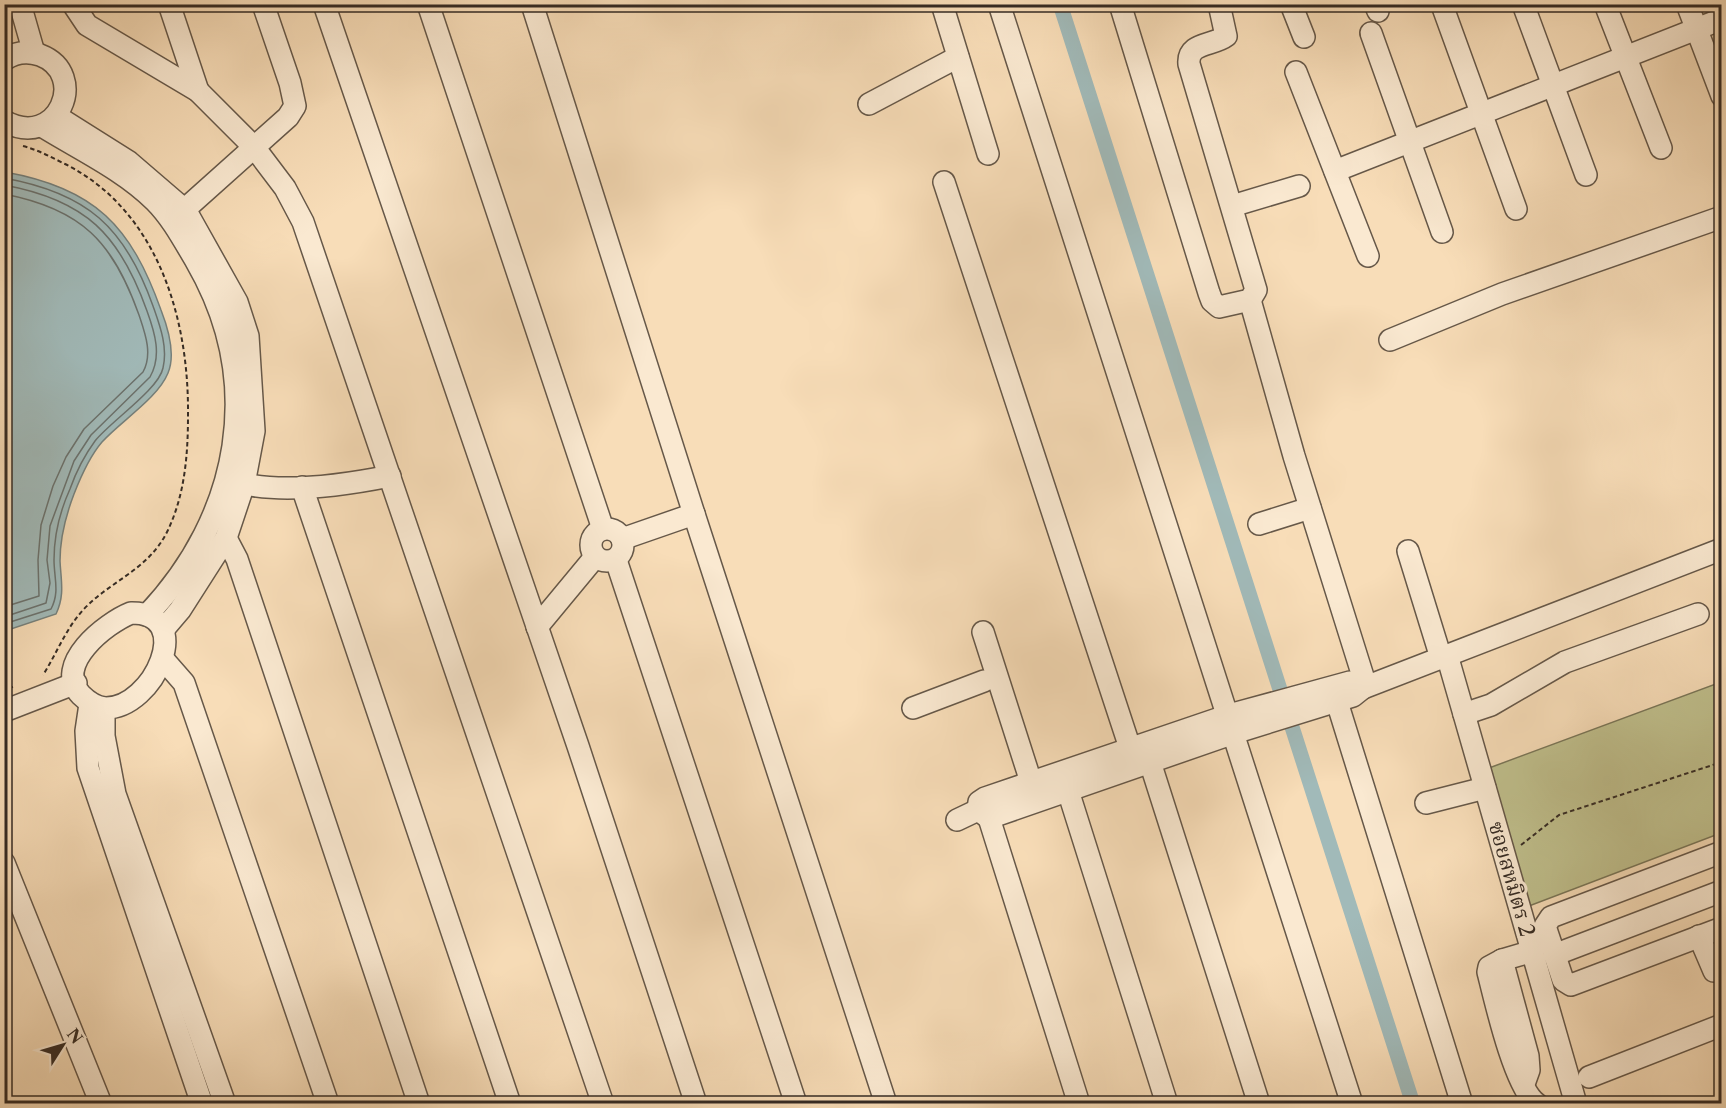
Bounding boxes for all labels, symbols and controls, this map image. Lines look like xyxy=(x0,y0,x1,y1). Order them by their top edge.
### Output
street label: ซอยสหมิตร 2 xyxy=(1484,818,1540,940)
north arrow xyxy=(33,1015,93,1075)
text: N xyxy=(63,1024,87,1048)

